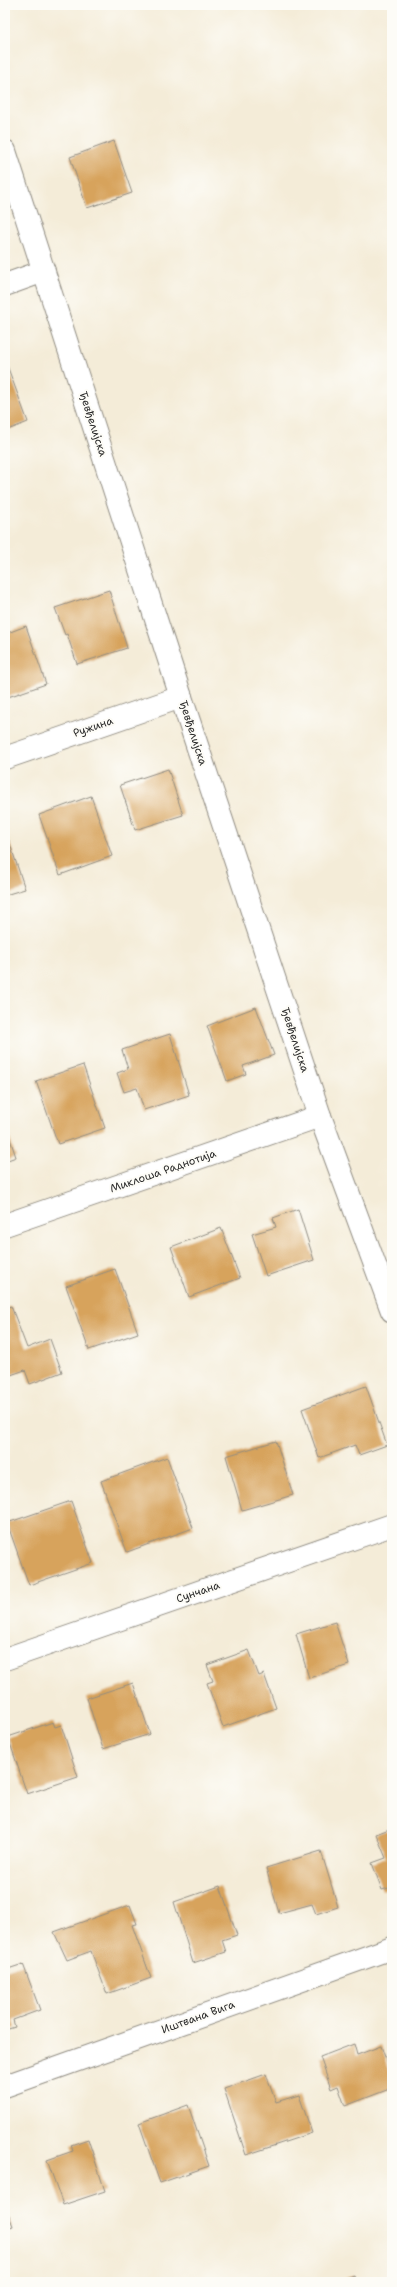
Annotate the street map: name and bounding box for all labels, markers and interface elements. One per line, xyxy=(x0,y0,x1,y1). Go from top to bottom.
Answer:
street label: Ђевђелијска xyxy=(75,390,111,458)
street label: Ђевђелијска xyxy=(175,699,211,767)
street label: Ружина xyxy=(71,713,115,741)
street label: Ђевђелијска xyxy=(277,1006,313,1074)
street label: Миклоша Раднотија xyxy=(108,1146,218,1196)
street label: Сунчана xyxy=(174,1578,222,1606)
street label: Иштвана Вига xyxy=(159,1997,237,2037)

